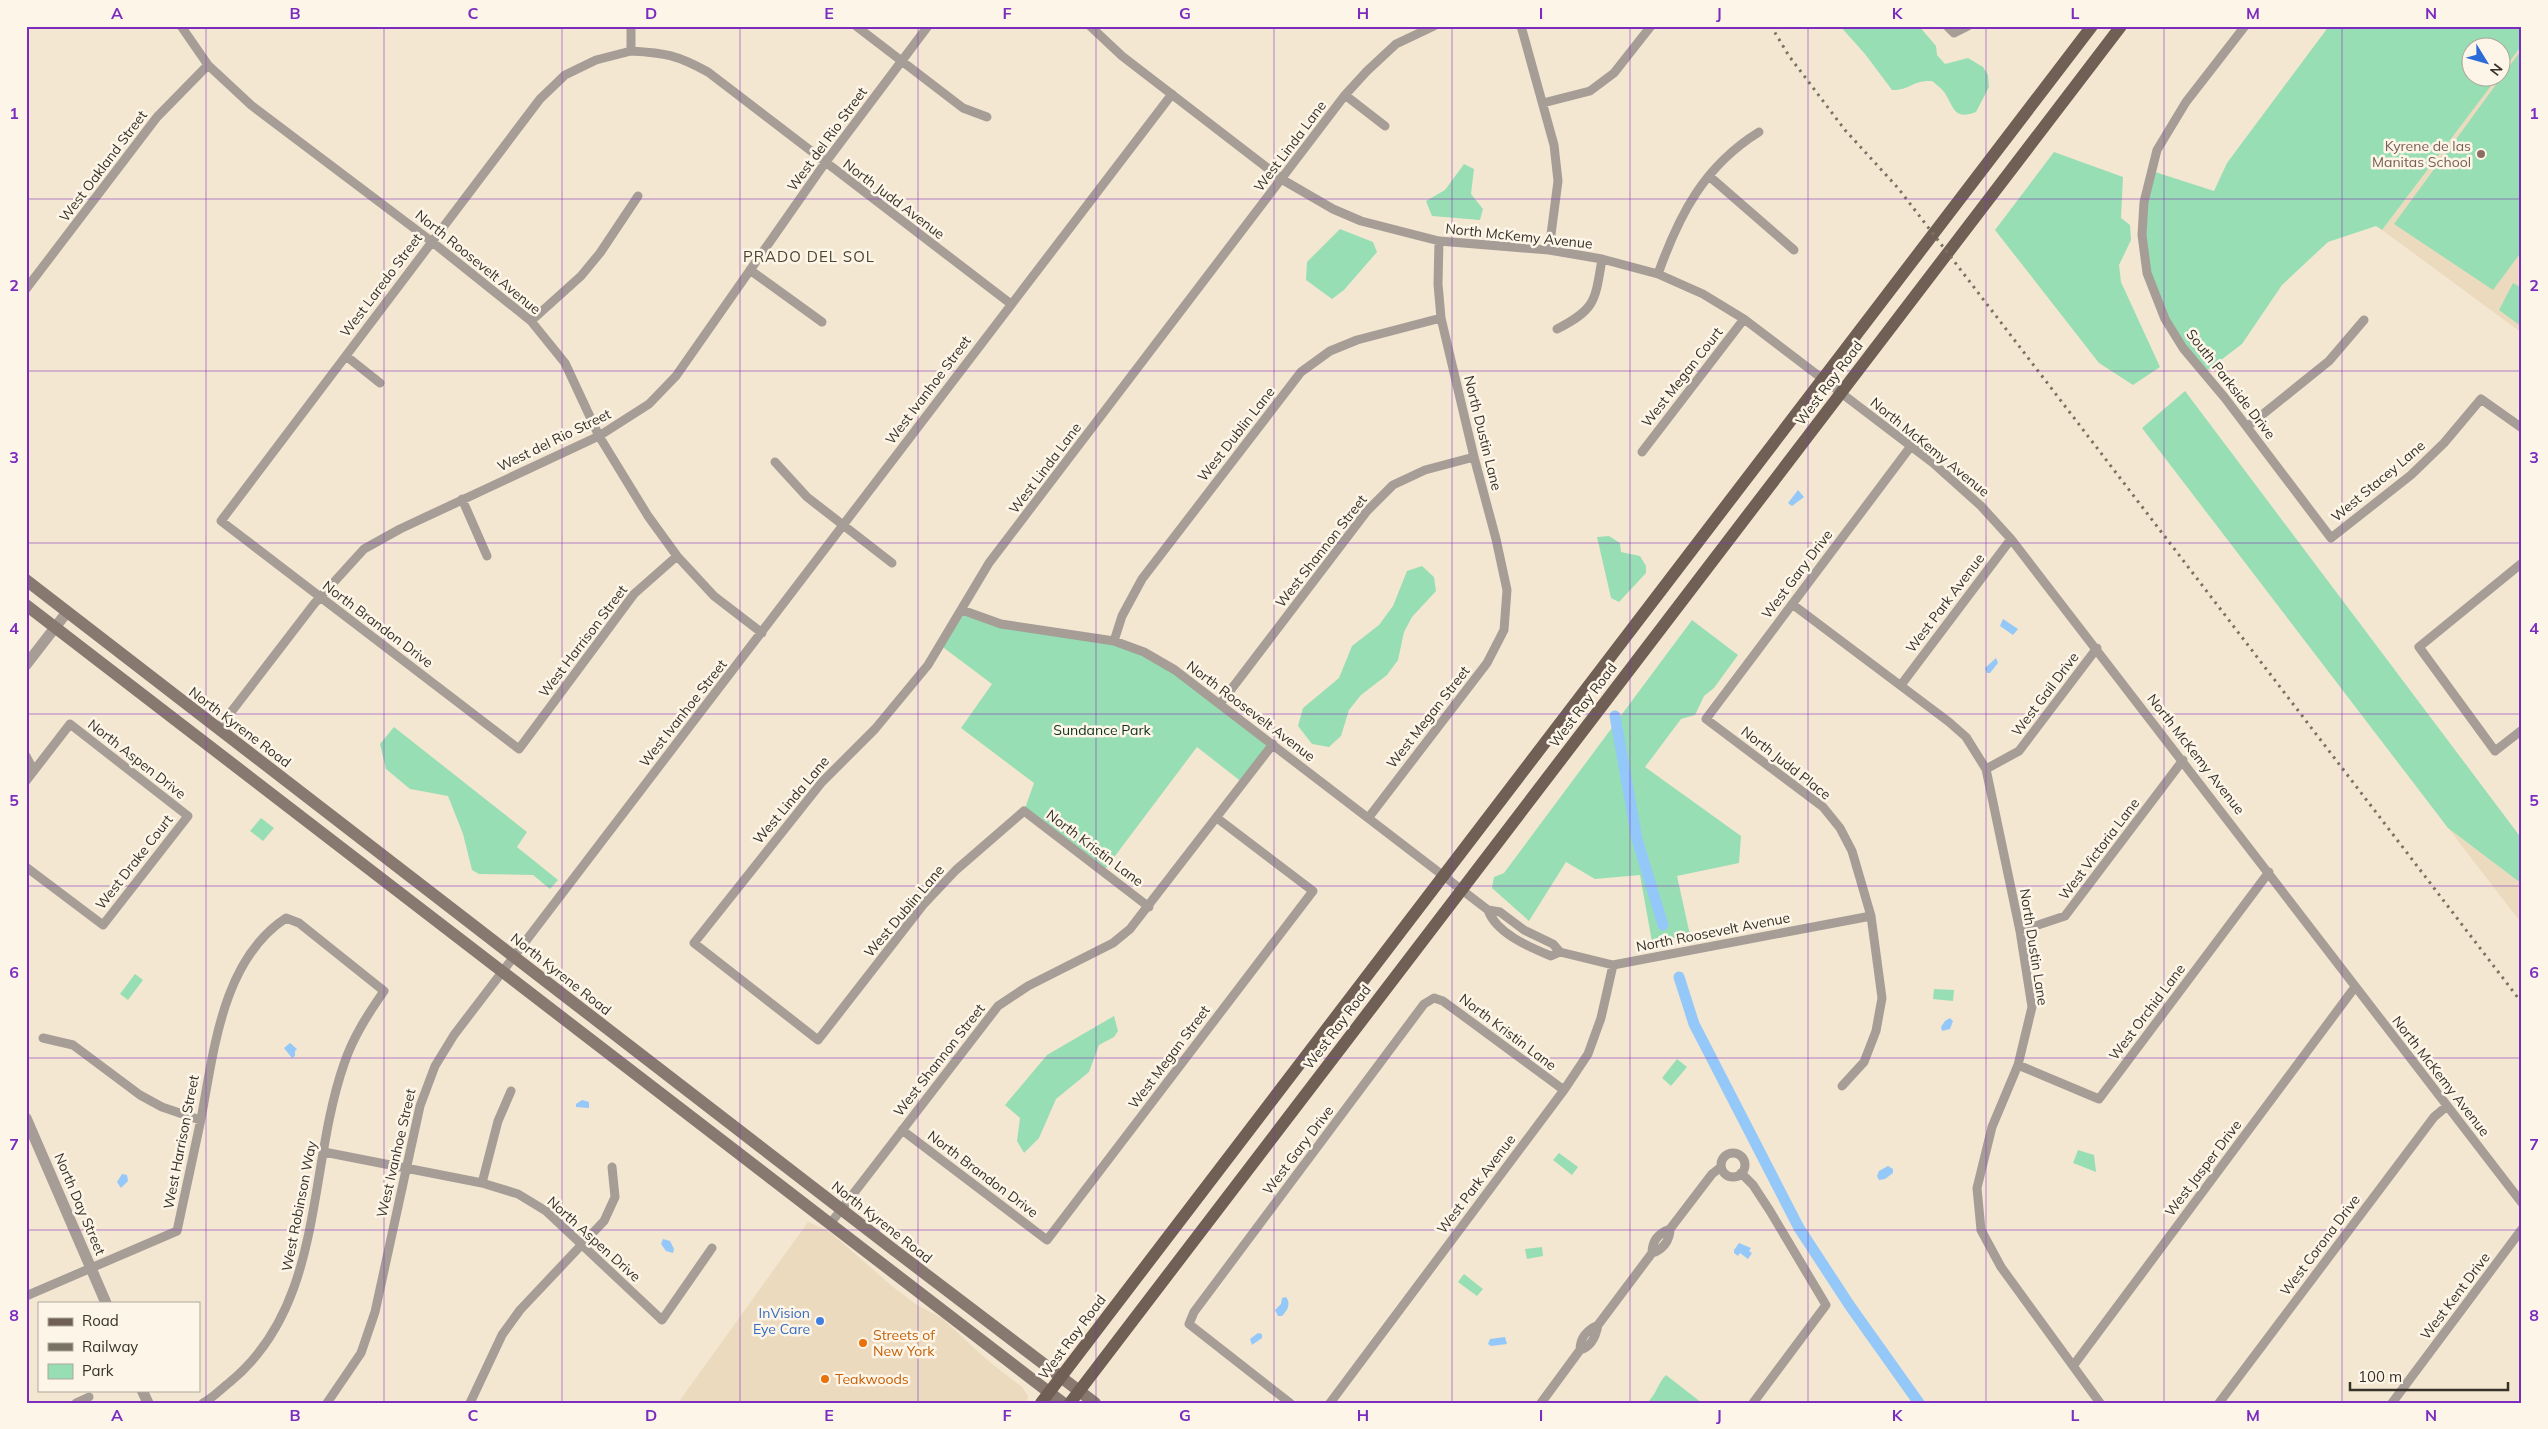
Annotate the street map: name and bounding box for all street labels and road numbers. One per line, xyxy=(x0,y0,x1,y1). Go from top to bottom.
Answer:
street label: West del Rio Street xyxy=(783,83,871,195)
street label: West Linda Lane xyxy=(1250,97,1330,195)
street label: West Oakland Street xyxy=(55,107,151,225)
street label: North Judd Avenue xyxy=(840,155,948,243)
street label: North Roosevelt Avenue xyxy=(412,206,544,318)
street label: North McKemy Avenue xyxy=(1444,219,1594,253)
street label: West Laredo Street xyxy=(336,230,426,340)
street label: West Megan Court xyxy=(1637,323,1727,430)
street label: South Parkside Drive xyxy=(2182,325,2280,443)
street label: West Ivanhoe Street xyxy=(881,332,975,448)
street label: West Ray Road xyxy=(1791,337,1867,429)
street label: North Dustin Lane xyxy=(1460,374,1506,492)
street label: West Dublin Lane xyxy=(1193,383,1279,485)
street label: North McKemy Avenue xyxy=(1867,393,1993,501)
street label: West del Rio Street xyxy=(494,405,614,475)
street label: West Linda Lane xyxy=(1005,419,1085,517)
street label: West Stacey Lane xyxy=(2327,436,2429,526)
street label: West Shannon Street xyxy=(1271,491,1371,611)
street label: West Gary Drive xyxy=(1758,526,1836,622)
street label: West Park Avenue xyxy=(1902,550,1988,656)
street label: North Brandon Drive xyxy=(319,577,437,671)
street label: West Harrison Street xyxy=(535,581,631,701)
street label: West Gail Drive xyxy=(2008,648,2082,740)
street label: West Ivanhoe Street xyxy=(635,656,731,770)
street label: North Roosevelt Avenue xyxy=(1183,657,1319,765)
street label: West Ray Road xyxy=(1545,659,1621,751)
street label: West Megan Street xyxy=(1382,662,1474,772)
street label: North Kyrene Road xyxy=(185,683,295,771)
street label: North McKemy Avenue xyxy=(2143,690,2249,818)
street label: North Aspen Drive xyxy=(84,715,190,803)
street label: North Judd Place xyxy=(1737,722,1835,804)
street label: West Linda Lane xyxy=(749,752,833,848)
street label: West Victoria Lane xyxy=(2055,794,2143,904)
street label: North Kristin Lane xyxy=(1043,806,1147,890)
street label: West Drake Court xyxy=(91,811,177,913)
street label: West Dublin Lane xyxy=(860,861,948,961)
street label: North Dustin Lane xyxy=(2016,887,2052,1007)
street label: North Roosevelt Avenue xyxy=(1635,908,1791,956)
street label: North Kyrene Road xyxy=(507,929,615,1019)
street label: West Orchid Lane xyxy=(2105,960,2189,1064)
street label: West Ray Road xyxy=(1299,981,1375,1073)
street label: North Kristin Lane xyxy=(1456,990,1560,1074)
street label: West Shannon Street xyxy=(889,1000,989,1120)
street label: West Megan Street xyxy=(1124,1002,1214,1112)
street label: North McKemy Avenue xyxy=(2388,1012,2494,1140)
street label: West Harrison Street xyxy=(159,1073,203,1210)
street label: West Ivanhoe Street xyxy=(372,1087,420,1219)
street label: West Gary Drive xyxy=(1259,1102,1337,1198)
street label: West Jasper Drive xyxy=(2161,1116,2245,1220)
street label: North Brandon Drive xyxy=(924,1127,1042,1221)
street label: West Park Avenue xyxy=(1433,1131,1519,1237)
street label: West Robinson Way xyxy=(278,1139,321,1273)
street label: North Day Street xyxy=(50,1150,110,1258)
street label: North Kyrene Road xyxy=(828,1177,936,1267)
street label: West Corona Drive xyxy=(2276,1191,2364,1299)
street label: North Aspen Drive xyxy=(544,1192,644,1286)
street label: West Kent Drive xyxy=(2416,1249,2494,1343)
street label: West Ray Road xyxy=(1034,1291,1110,1383)

